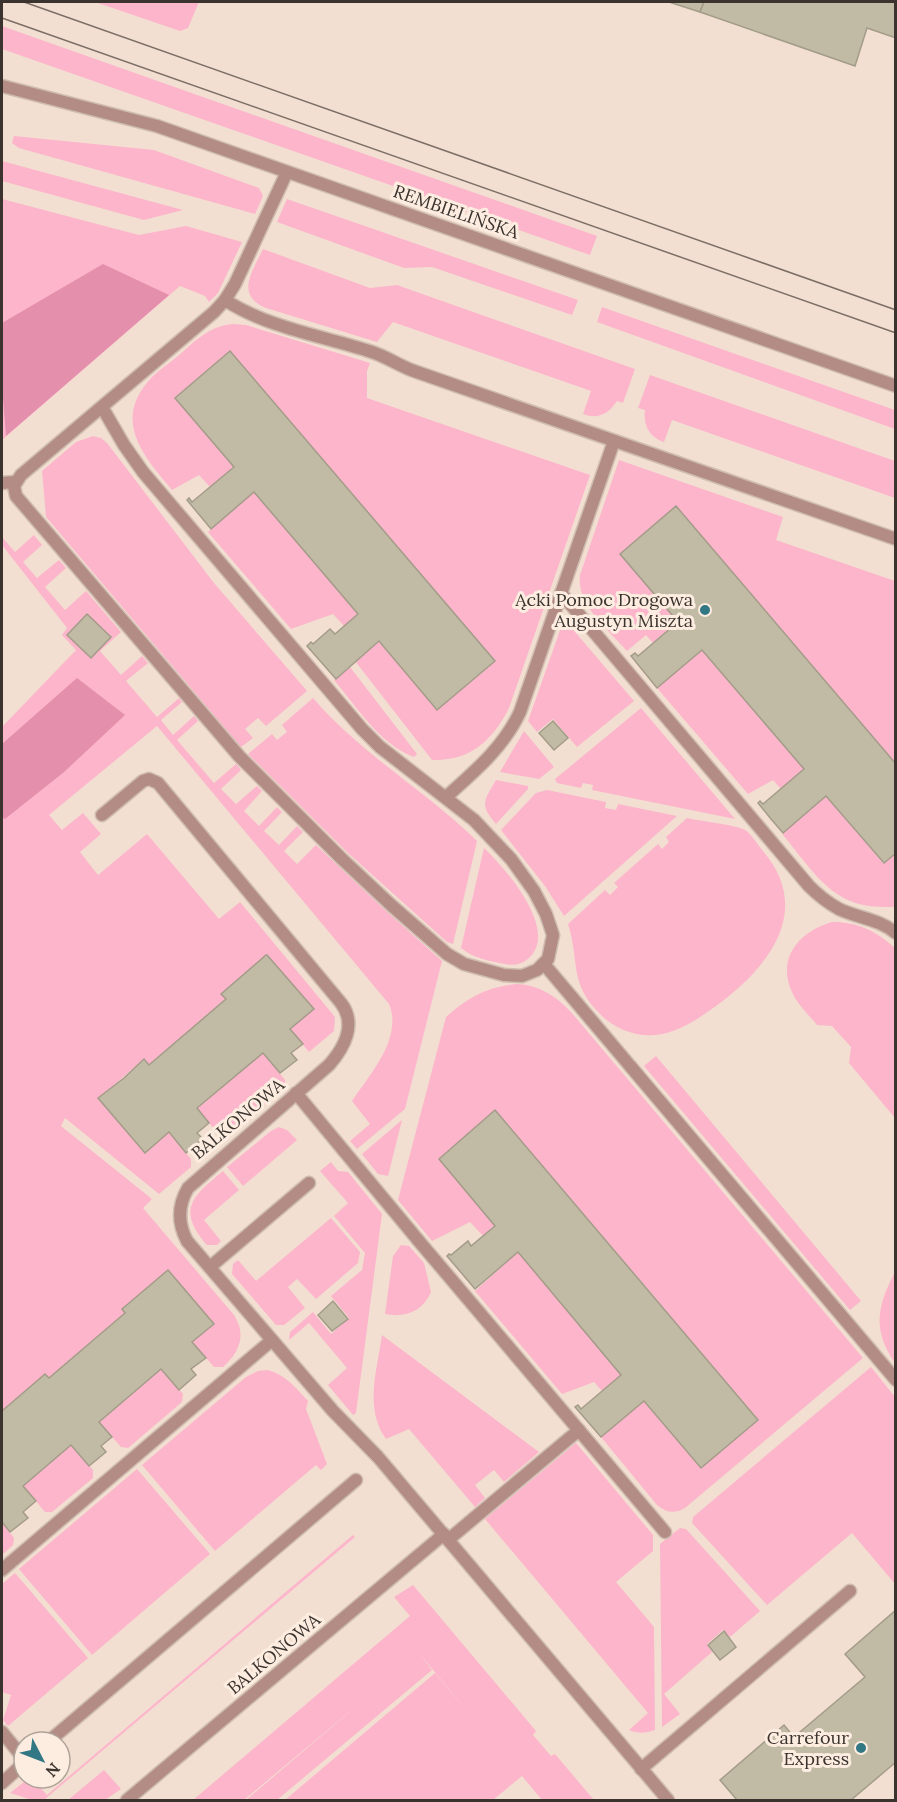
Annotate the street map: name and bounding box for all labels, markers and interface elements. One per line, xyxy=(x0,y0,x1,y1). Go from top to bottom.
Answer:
street label: REMBIELIŃSKA xyxy=(390,179,523,244)
place label: Ącki Pomoc Drogowa Augustyn Miszta xyxy=(514,588,693,632)
marker: Ącki Pomoc Drogowa Augustyn Miszta xyxy=(698,603,712,617)
street label: BALKONOWA xyxy=(186,1073,289,1164)
street label: BALKONOWA xyxy=(222,1608,325,1699)
place label: Carrefour Express xyxy=(767,1726,849,1770)
north arrow xyxy=(12,1730,72,1790)
marker: Carrefour Express xyxy=(854,1741,868,1755)
text: N xyxy=(42,1759,65,1781)

